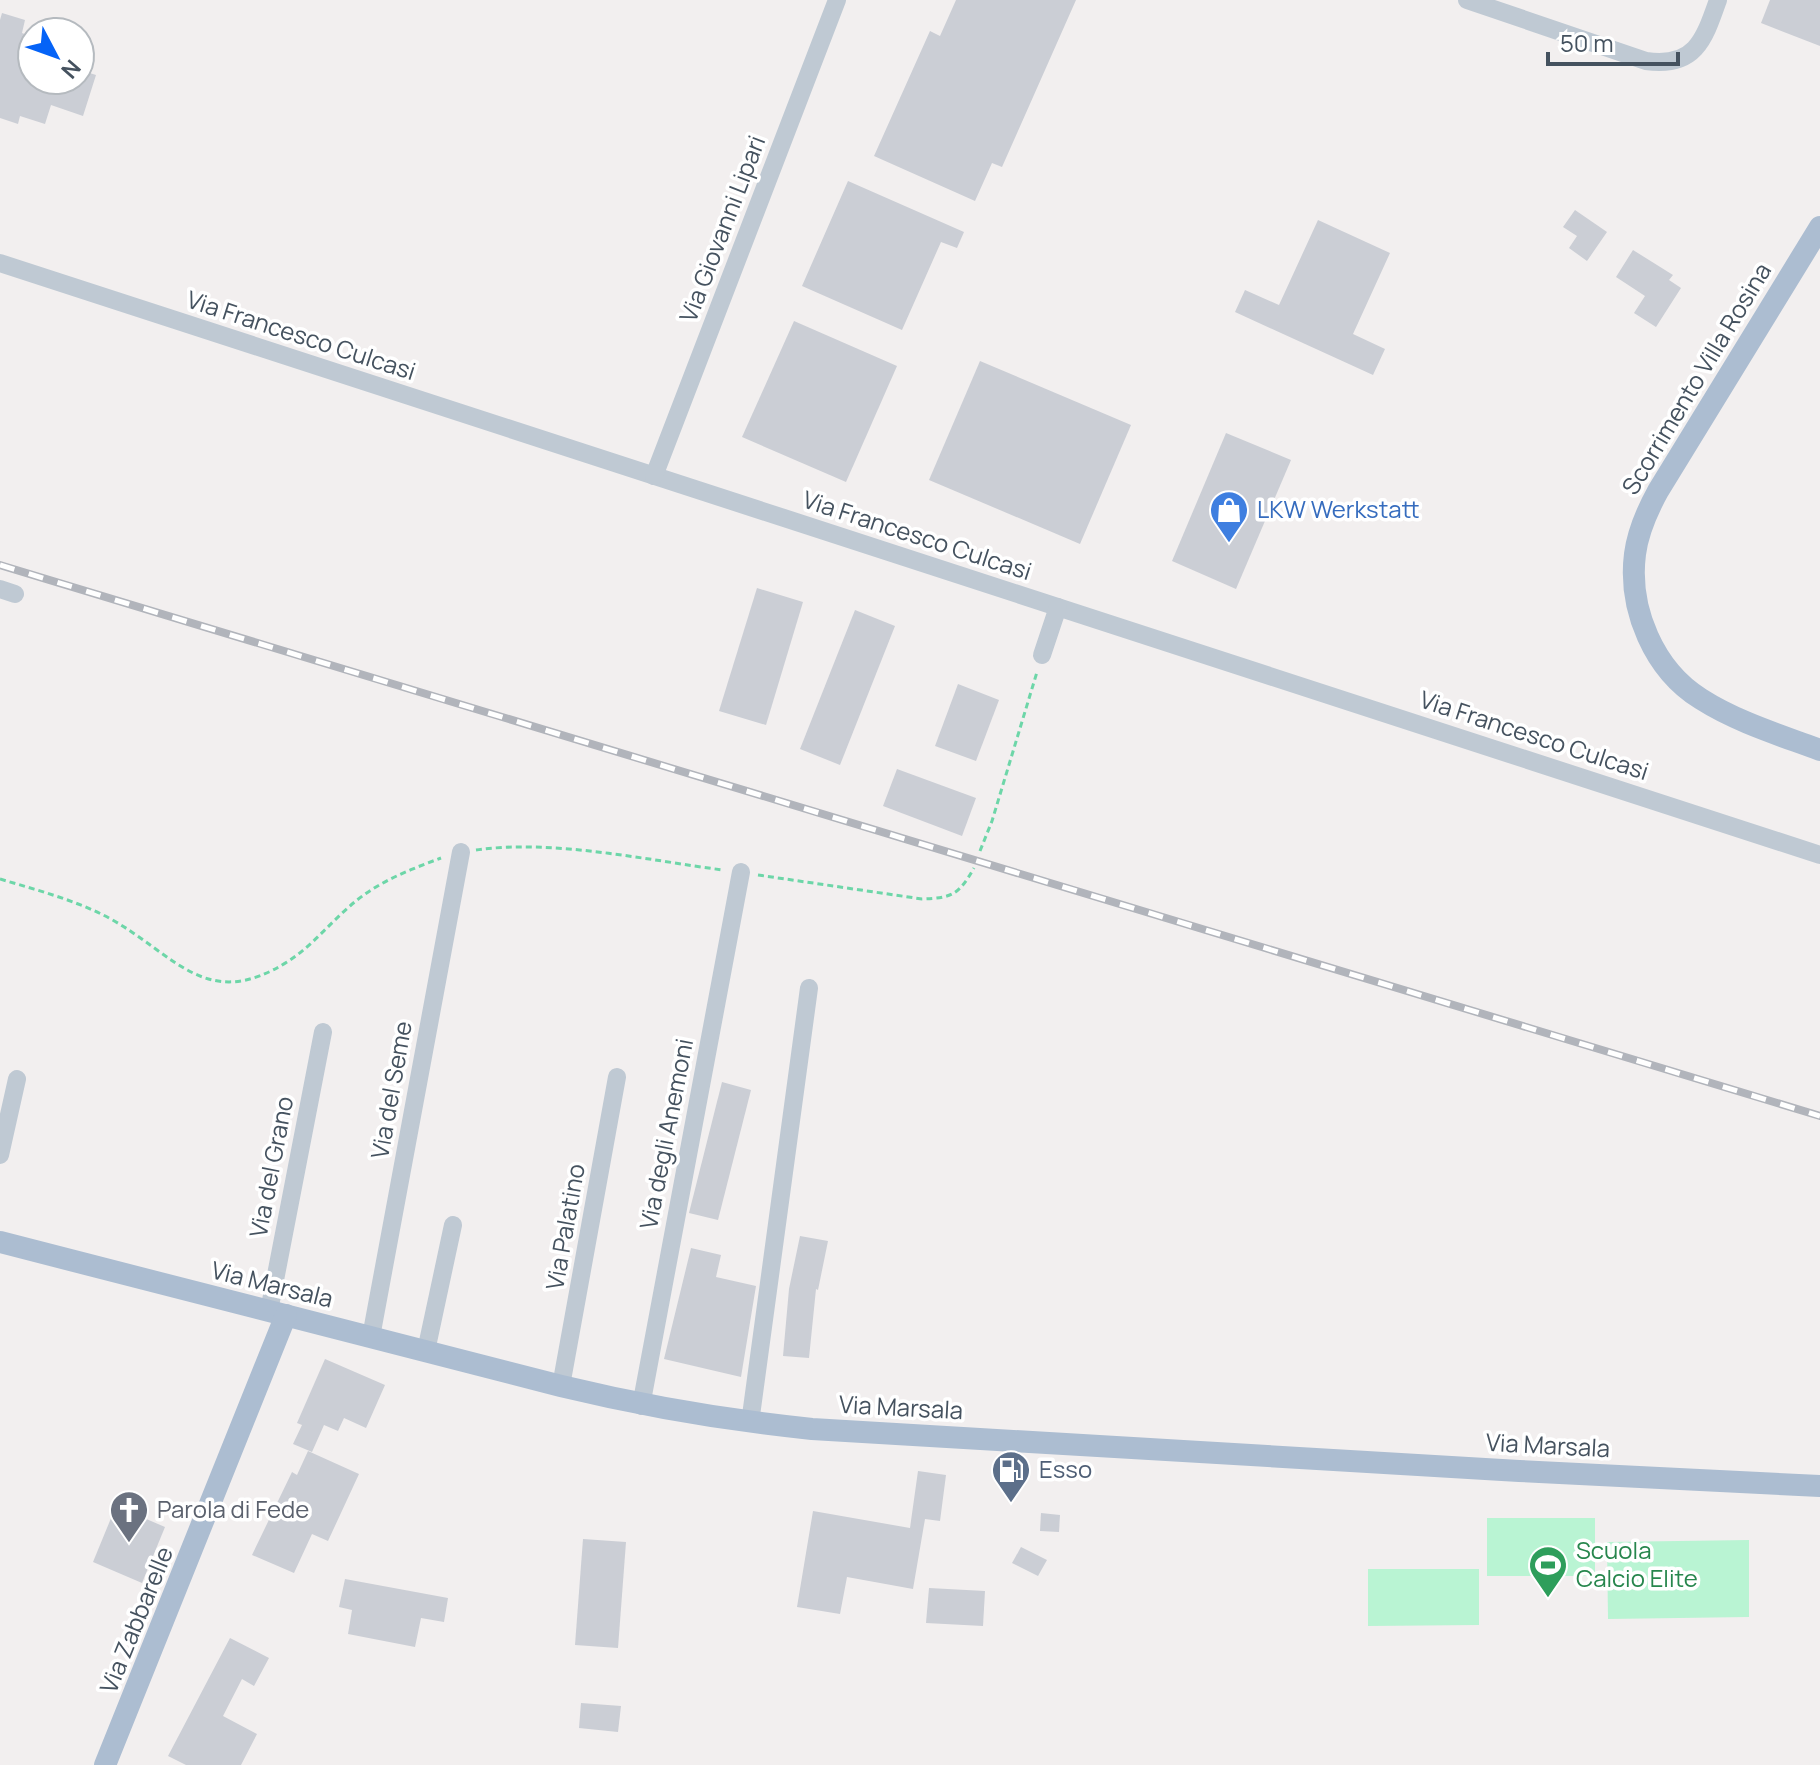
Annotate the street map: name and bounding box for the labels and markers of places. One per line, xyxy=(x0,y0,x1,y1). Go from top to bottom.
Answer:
shop icon: LKW Werkstatt xyxy=(1208,489,1250,544)
place label: LKW Werkstatt xyxy=(1257,492,1419,525)
fuel station icon: Esso xyxy=(990,1449,1032,1504)
place label: Esso xyxy=(1039,1452,1092,1485)
church icon: Parola di Fede xyxy=(108,1489,150,1544)
place label: Parola di Fede xyxy=(157,1492,309,1525)
place label: Scuola Calcio Elite xyxy=(1576,1533,1698,1594)
sports icon: Scuola Calcio Elite xyxy=(1527,1544,1569,1599)

